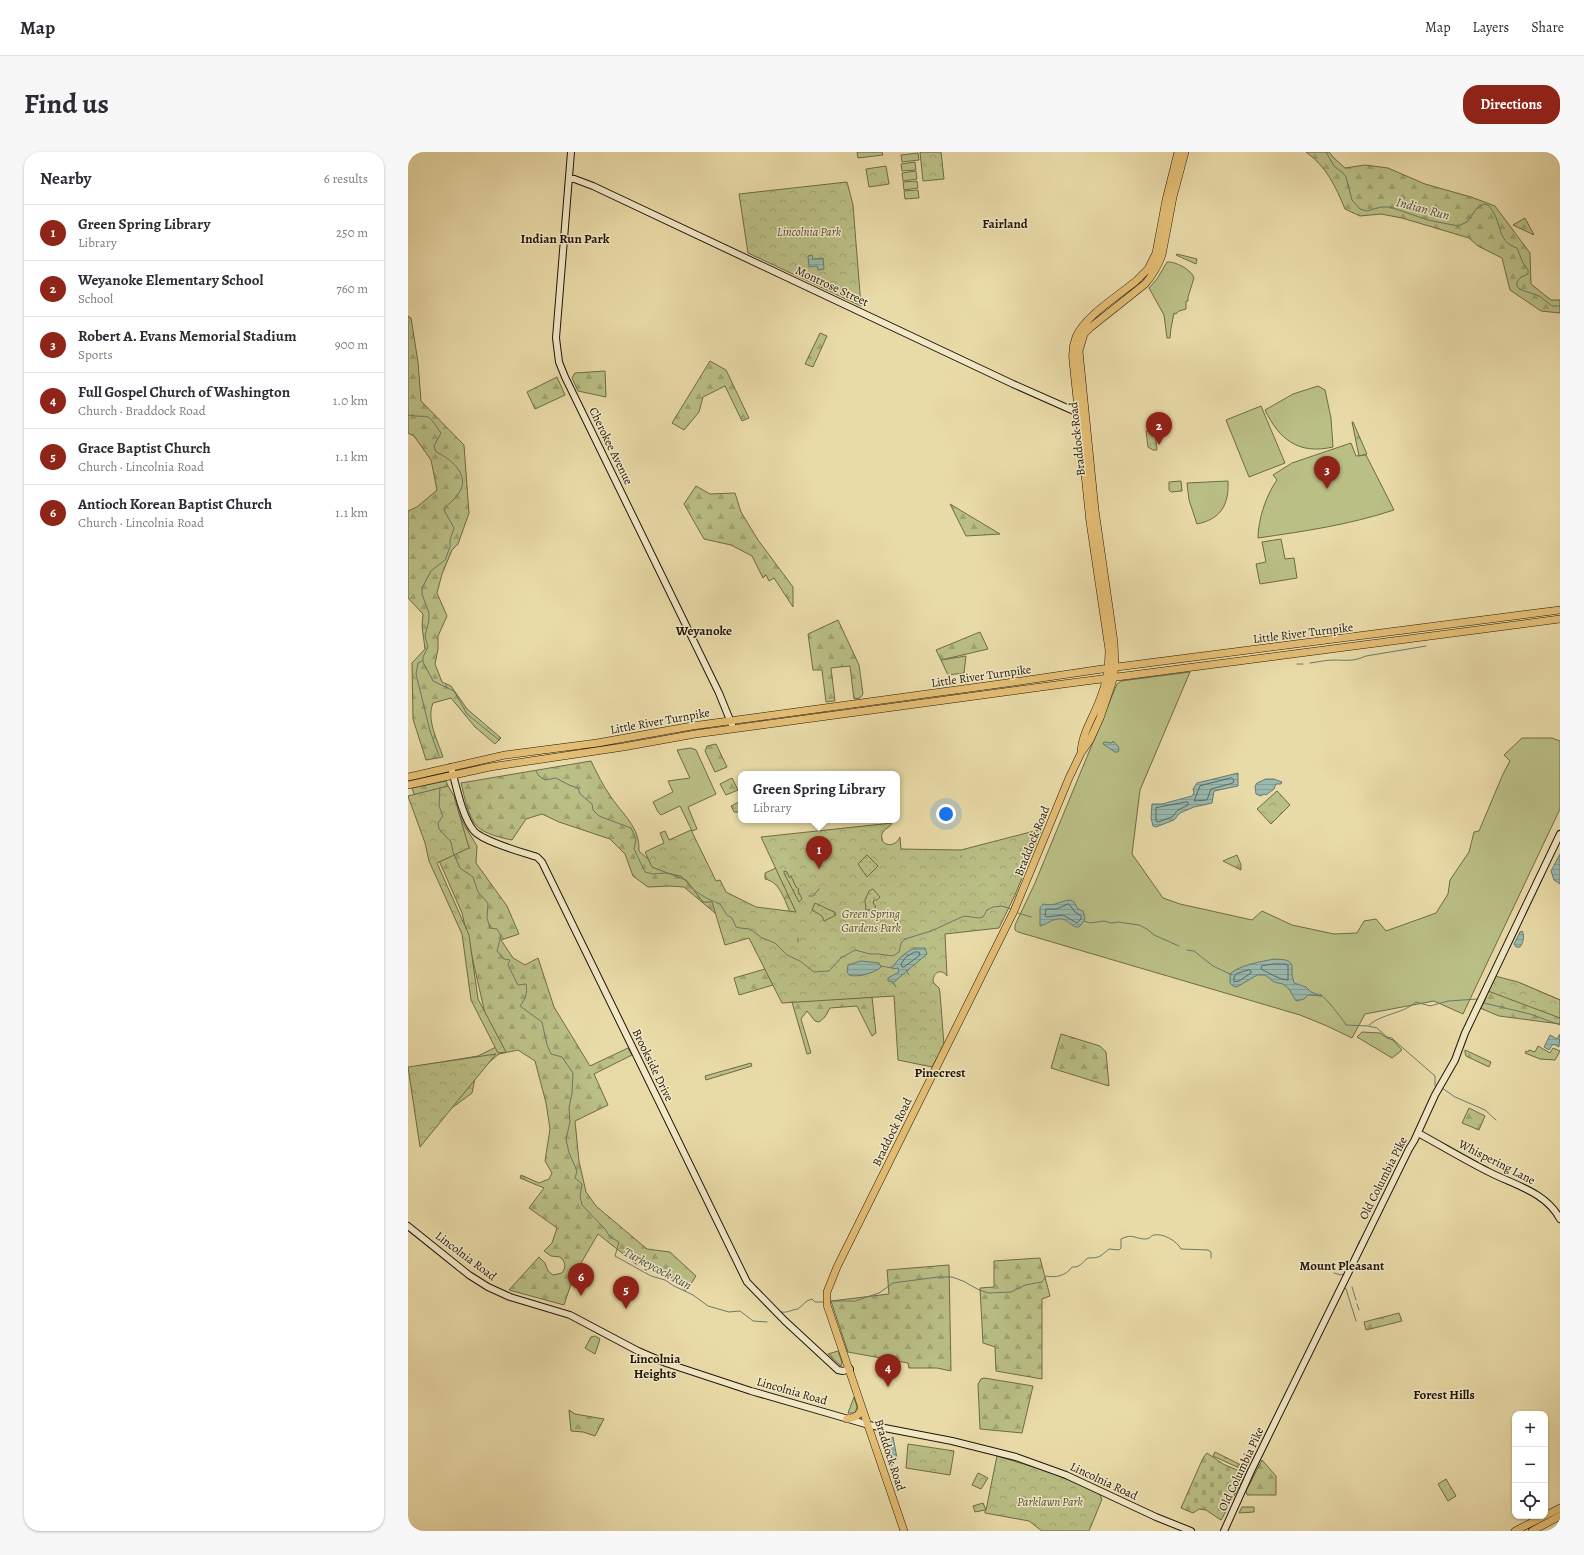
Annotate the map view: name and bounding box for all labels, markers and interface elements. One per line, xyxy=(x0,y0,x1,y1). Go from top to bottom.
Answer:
text: Map xyxy=(20,15,55,41)
text: Map xyxy=(1425,18,1451,37)
text: Layers xyxy=(1473,18,1509,37)
text: Share xyxy=(1531,18,1564,37)
text: Find us xyxy=(24,85,109,123)
button: Directions xyxy=(1463,85,1560,124)
text: Nearby xyxy=(40,167,91,190)
text: 6 results xyxy=(324,170,368,187)
water label: Indian Run xyxy=(1394,193,1452,224)
text: Green Spring Library xyxy=(78,214,210,234)
district label: Fairland xyxy=(982,215,1028,232)
text: 1 xyxy=(51,224,55,241)
text: 250 m xyxy=(336,224,368,241)
park label: Lincolnia Park xyxy=(777,224,842,240)
district label: Indian Run Park xyxy=(521,230,610,247)
text: Library xyxy=(78,234,117,251)
street label: Montrose Street xyxy=(793,262,871,310)
text: Weyanoke Elementary School xyxy=(78,270,263,290)
text: 2 xyxy=(50,280,56,297)
text: 760 m xyxy=(336,280,368,297)
text: School xyxy=(78,290,113,307)
text: Robert A. Evans Memorial Stadium xyxy=(78,326,296,346)
text: 3 xyxy=(50,336,56,353)
text: 900 m xyxy=(335,336,368,353)
text: Sports xyxy=(78,346,113,363)
text: Full Gospel Church of Washington xyxy=(78,382,290,402)
text: 4 xyxy=(50,392,56,409)
text: 1.0 km xyxy=(333,392,368,409)
street label: Braddock Road xyxy=(1065,401,1089,477)
text: Church · Braddock Road xyxy=(78,402,206,419)
street label: Cherokee Avenue xyxy=(585,405,637,487)
pin: 2 xyxy=(1146,412,1172,445)
text: Grace Baptist Church xyxy=(78,438,211,458)
text: 5 xyxy=(50,448,56,465)
text: 1.1 km xyxy=(335,448,368,465)
pin: 3 xyxy=(1314,456,1340,489)
text: Church · Lincolnia Road xyxy=(78,458,204,475)
text: Antioch Korean Baptist Church xyxy=(78,494,272,514)
text: 6 xyxy=(50,504,56,521)
text: 1.1 km xyxy=(335,504,368,521)
text: Church · Lincolnia Road xyxy=(78,514,204,531)
street label: Little River Turnpike xyxy=(1252,619,1354,647)
district label: Weyanoke xyxy=(675,622,732,639)
street label: Little River Turnpike xyxy=(930,661,1032,691)
street label: Little River Turnpike xyxy=(609,704,711,738)
popup xyxy=(738,771,900,823)
text: Green Spring Library xyxy=(753,779,885,799)
text: Library xyxy=(753,799,792,816)
street label: Braddock Road xyxy=(1011,803,1054,878)
your location xyxy=(936,804,956,824)
pin: 1 xyxy=(806,836,832,869)
park label: Green Spring Gardens Park xyxy=(841,906,902,936)
street label: Brookside Drive xyxy=(629,1026,677,1104)
district label: Pinecrest xyxy=(914,1064,966,1081)
street label: Braddock Road xyxy=(869,1095,916,1169)
street label: Old Columbia Pike xyxy=(1355,1134,1411,1222)
street label: Whispering Lane xyxy=(1455,1135,1538,1188)
street label: Lincolnia Road xyxy=(432,1228,500,1285)
water label: Turkeycock Run xyxy=(621,1243,695,1294)
district label: Mount Pleasant xyxy=(1300,1257,1385,1274)
pin: 6 xyxy=(568,1263,594,1296)
pin: 5 xyxy=(613,1276,639,1309)
district label: Lincolnia Heights xyxy=(630,1350,681,1382)
pin: 4 xyxy=(875,1354,901,1387)
street label: Lincolnia Road xyxy=(755,1373,830,1409)
district label: Forest Hills xyxy=(1413,1386,1475,1403)
map controls xyxy=(1512,1411,1548,1519)
button: + xyxy=(1512,1411,1548,1447)
street label: Braddock Road xyxy=(871,1417,909,1493)
street label: Old Columbia Pike xyxy=(1214,1424,1268,1514)
button: − xyxy=(1512,1447,1548,1483)
street label: Lincolnia Road xyxy=(1068,1458,1141,1504)
button: locate xyxy=(1512,1483,1548,1519)
park label: Parklawn Park xyxy=(1017,1494,1084,1510)

